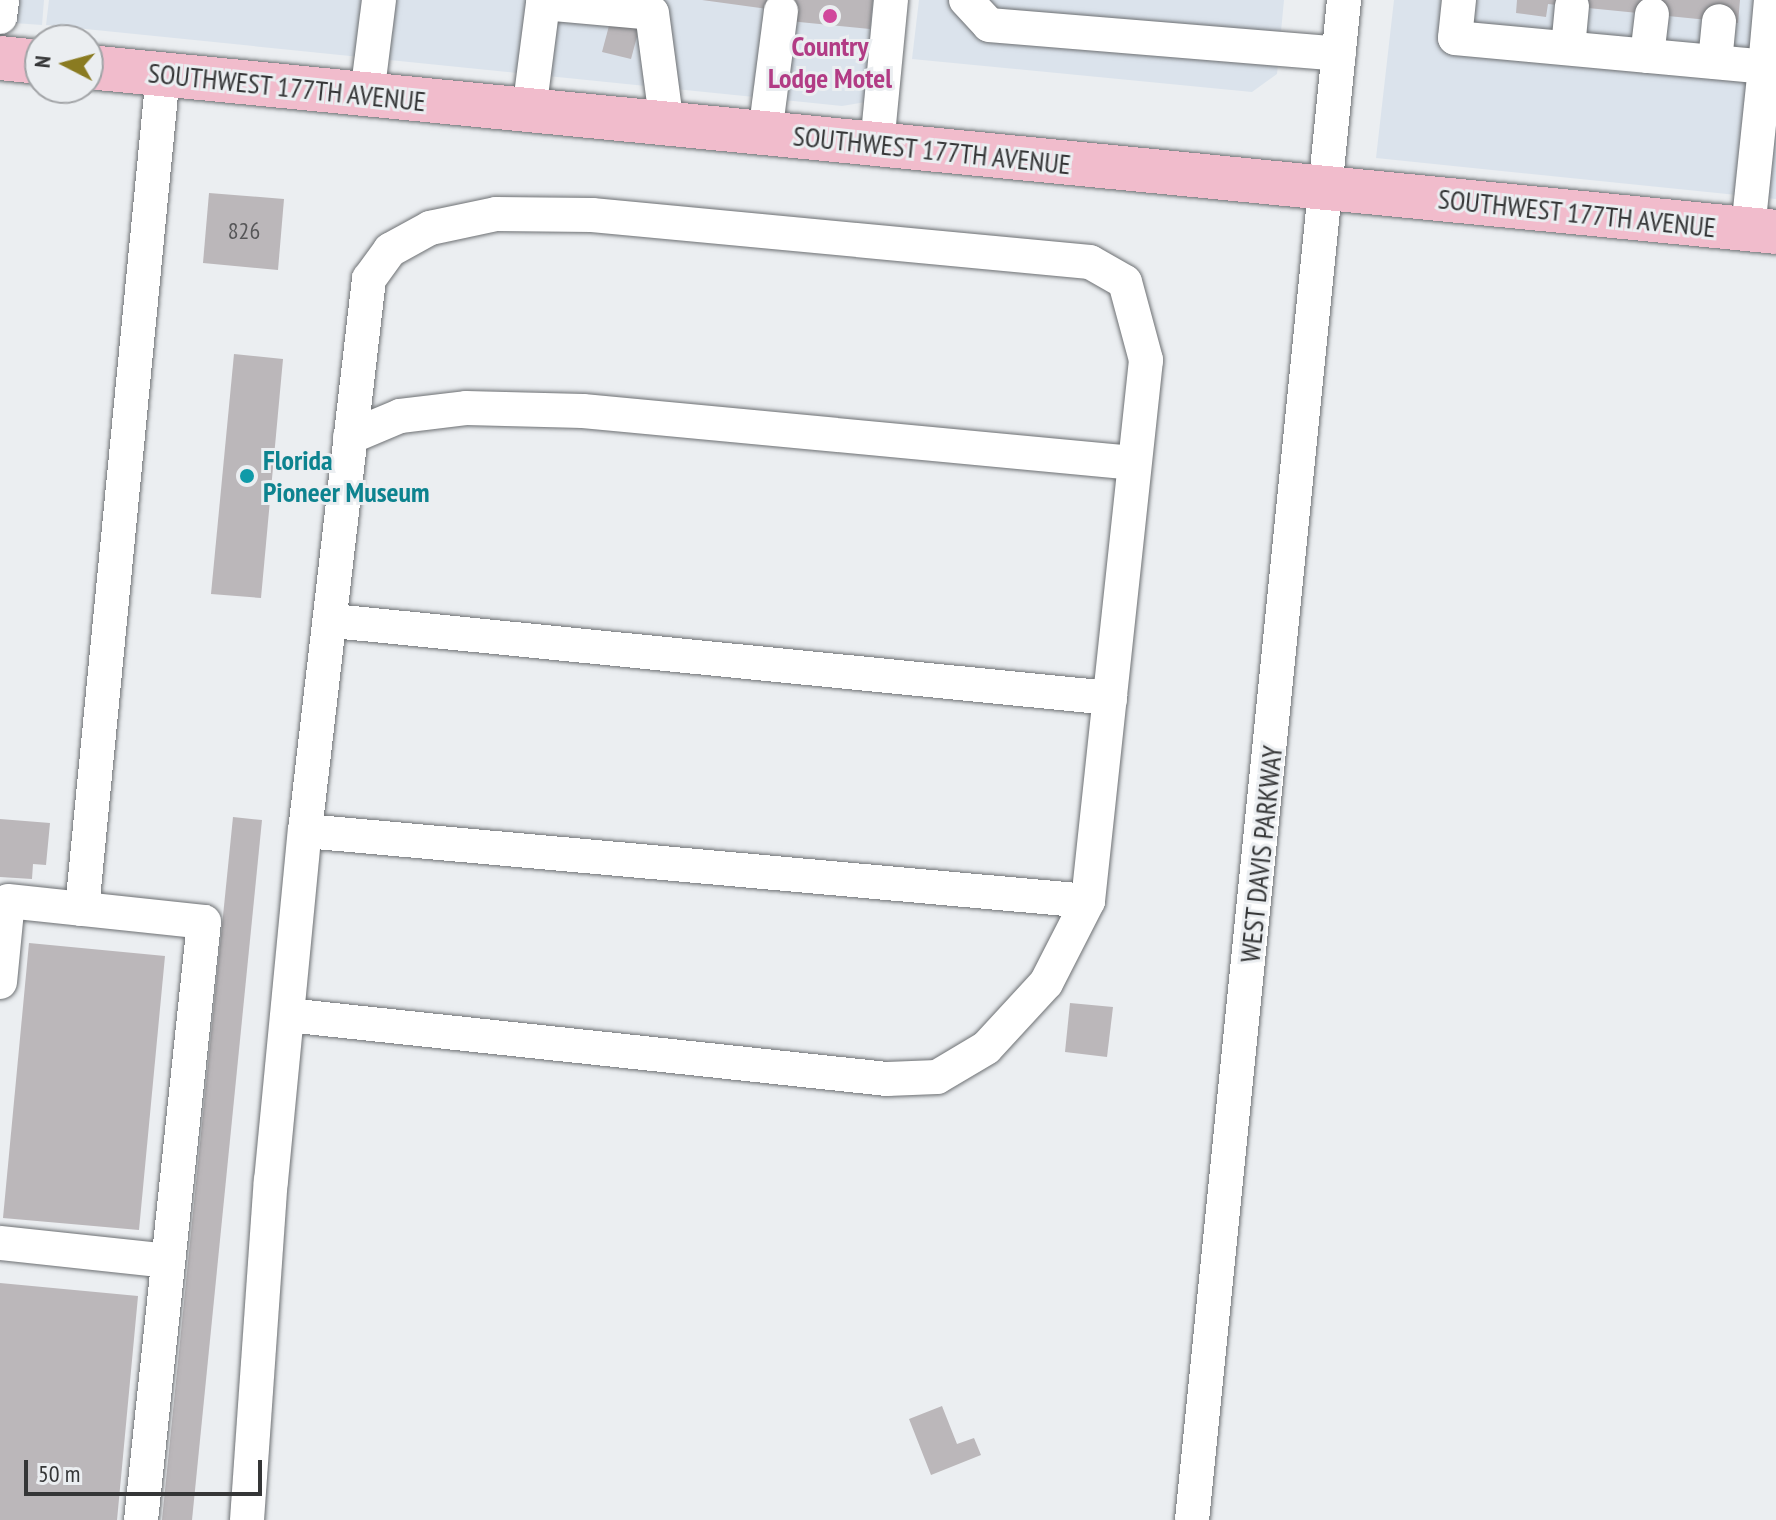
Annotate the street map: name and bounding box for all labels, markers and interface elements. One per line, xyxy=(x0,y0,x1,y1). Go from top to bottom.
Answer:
marker: Country Lodge Motel xyxy=(821,7,839,25)
north arrow xyxy=(24,24,104,104)
place label: Country Lodge Motel xyxy=(768,29,892,95)
text: N xyxy=(28,54,57,69)
street label: SOUTHWEST 177TH AVENUE xyxy=(146,56,428,118)
street label: SOUTHWEST 177TH AVENUE xyxy=(791,119,1073,181)
street label: SOUTHWEST 177TH AVENUE xyxy=(1436,182,1718,244)
house number: 826 xyxy=(228,217,260,245)
place label: Florida Pioneer Museum xyxy=(263,443,430,509)
marker: Florida Pioneer Museum xyxy=(238,467,256,485)
street label: WEST DAVIS PARKWAY xyxy=(1233,743,1289,965)
scale bar xyxy=(28,1444,266,1494)
text: 50 m xyxy=(38,1458,80,1489)

